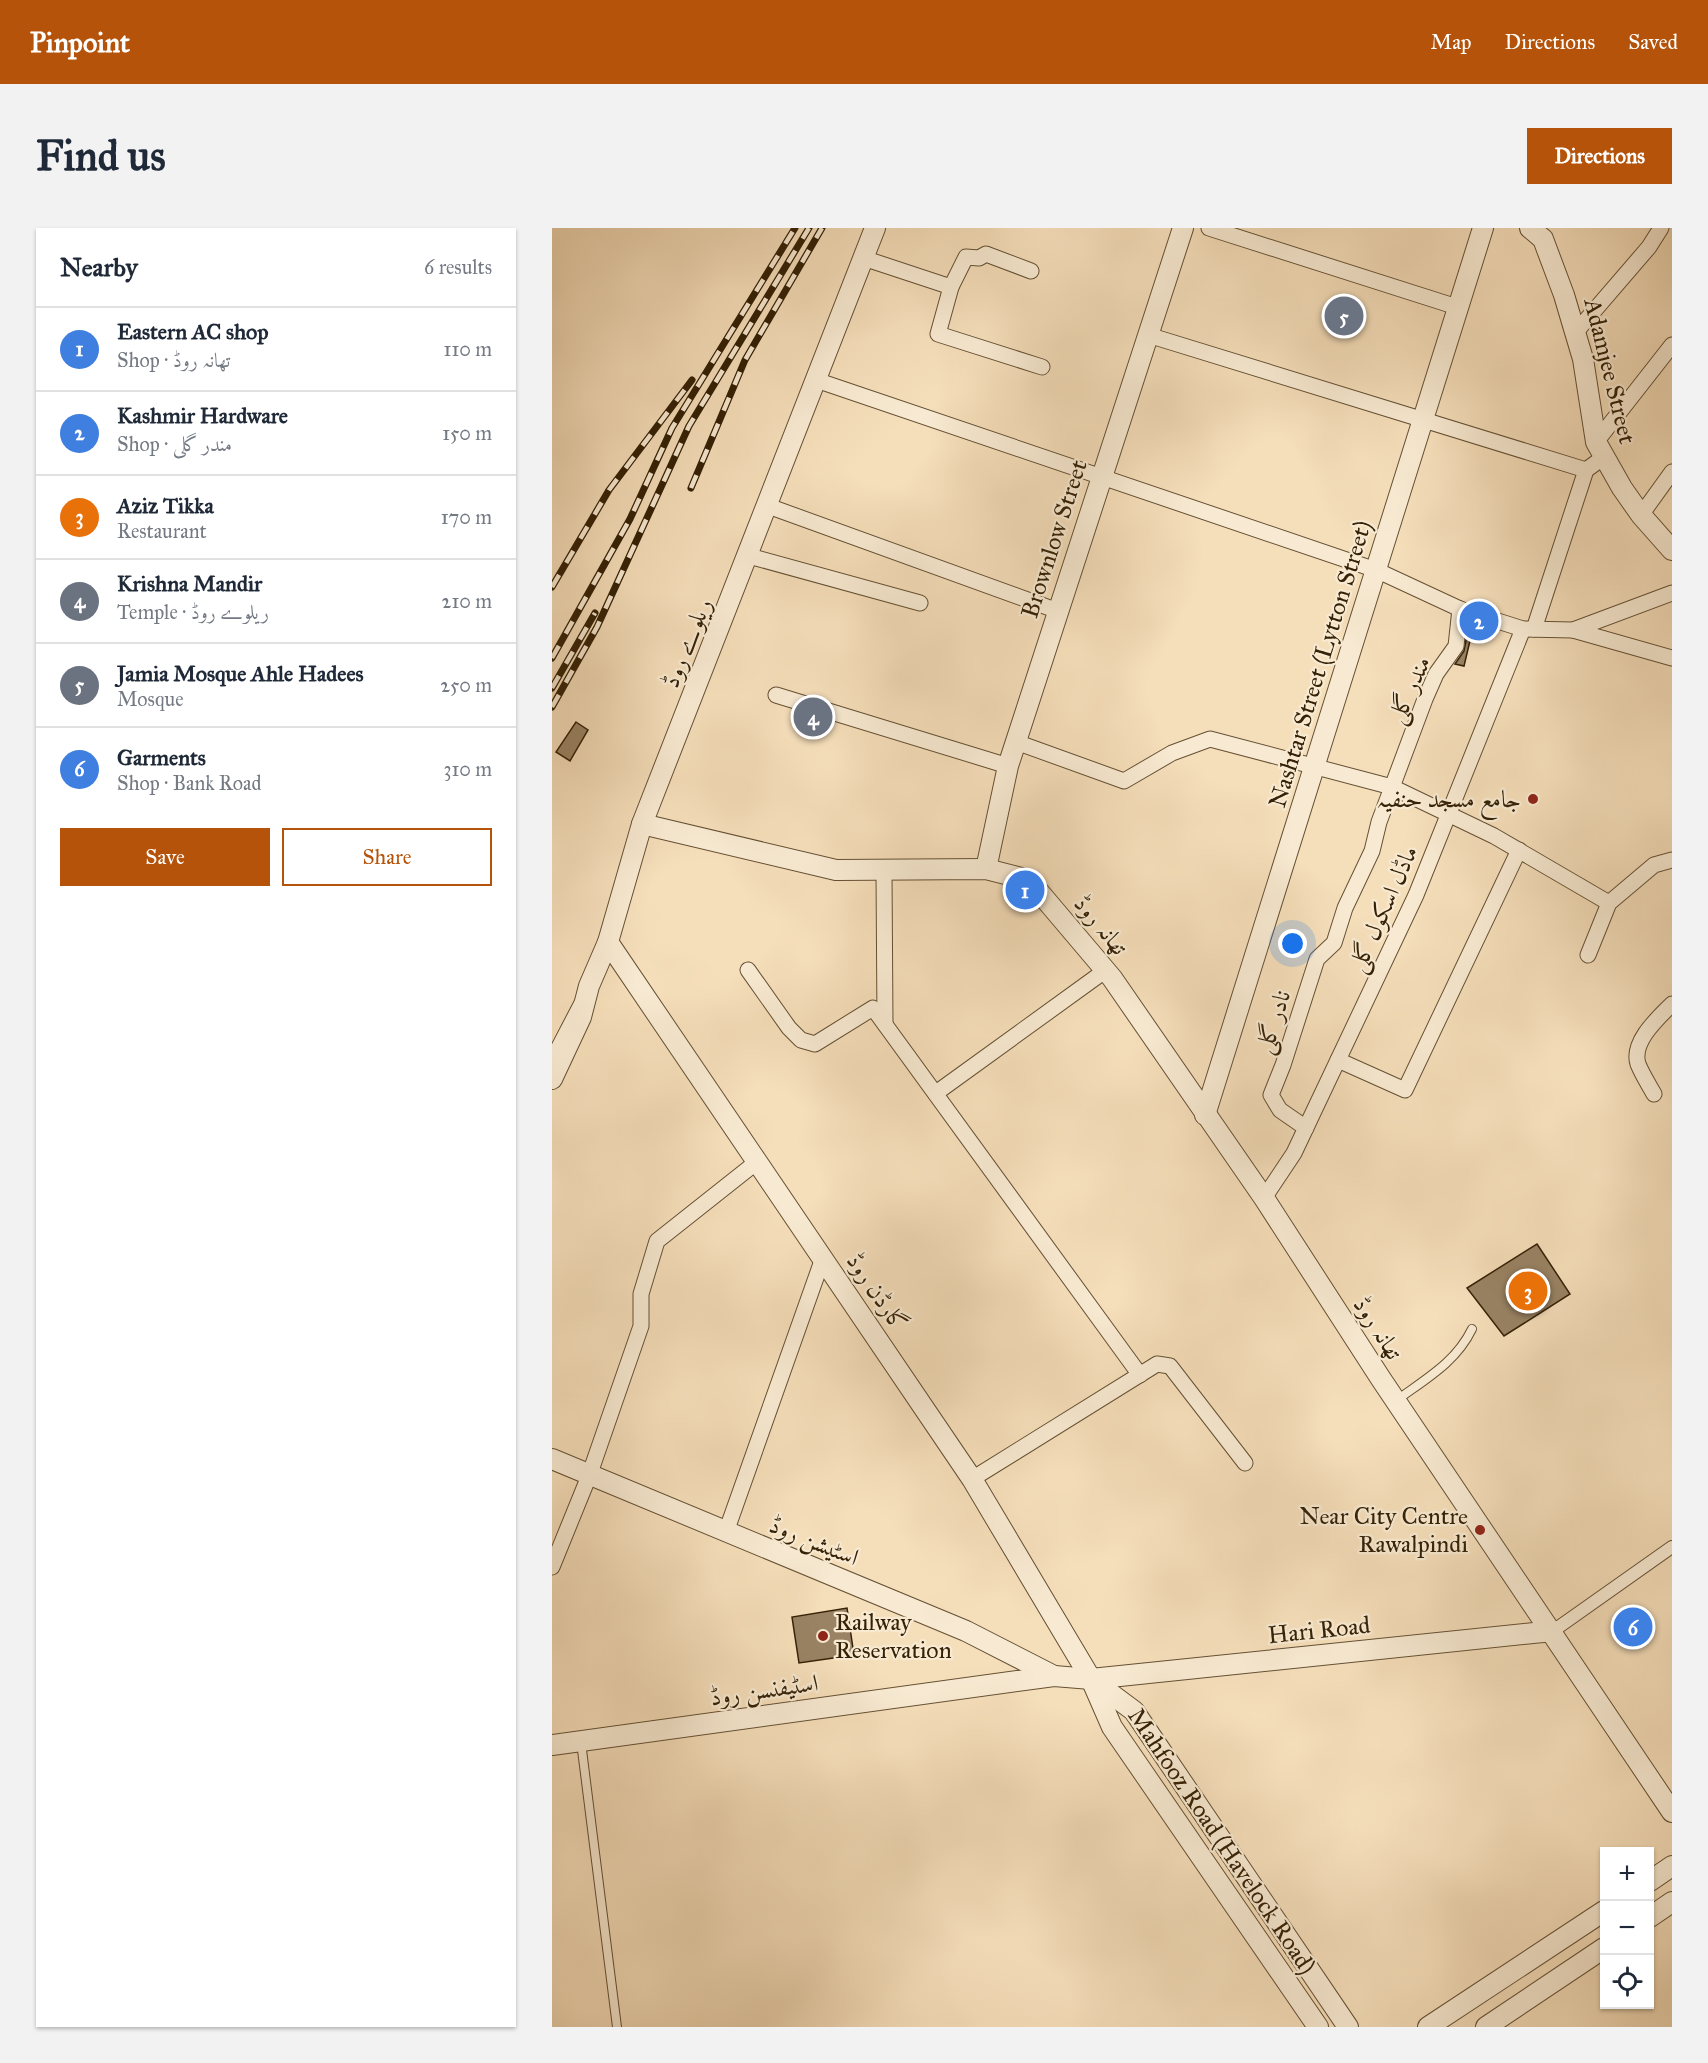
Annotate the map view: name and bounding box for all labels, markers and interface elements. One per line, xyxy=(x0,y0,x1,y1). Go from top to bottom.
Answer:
text: Pinpoint xyxy=(30,25,130,60)
text: Map xyxy=(1431,29,1472,55)
text: Directions xyxy=(1505,29,1595,55)
text: Saved xyxy=(1628,29,1678,55)
button: Directions xyxy=(1527,128,1672,184)
text: Find us xyxy=(36,130,166,182)
text: Nearby xyxy=(60,251,138,283)
text: 6 results xyxy=(424,255,492,279)
pin: 5 xyxy=(1324,294,1364,338)
street label: Adamjee Street xyxy=(1577,294,1643,447)
text: Eastern AC shop xyxy=(117,318,268,345)
text: 1 xyxy=(76,337,83,361)
text: 110 m xyxy=(444,337,492,361)
text: Shop · تھانہ روڈ xyxy=(117,348,230,372)
text: Kashmir Hardware xyxy=(117,402,288,429)
text: 2 xyxy=(75,421,84,445)
text: 150 m xyxy=(442,421,492,445)
text: Shop · مندر گلی xyxy=(117,432,232,456)
street label: Brownlow Street xyxy=(1014,456,1094,622)
text: Aziz Tikka xyxy=(117,492,214,519)
text: 3 xyxy=(76,505,84,529)
text: 170 m xyxy=(441,505,492,529)
street label: Nashtar Street (Lytton Street) xyxy=(1262,517,1378,811)
text: Restaurant xyxy=(117,519,207,543)
text: Krishna Mandir xyxy=(117,570,262,597)
text: 4 xyxy=(74,589,85,613)
text: 210 m xyxy=(442,589,492,613)
street label: ریلوے روڈ xyxy=(656,594,718,692)
pin: 2 xyxy=(1460,598,1498,644)
text: Temple · ریلوے روڈ xyxy=(117,600,269,624)
street label: مندر گلی xyxy=(1381,651,1439,729)
text: Jamia Mosque Ahle Hadees xyxy=(117,660,364,687)
text: 5 xyxy=(75,673,84,697)
text: 250 m xyxy=(440,673,492,697)
text: Mosque xyxy=(117,687,183,711)
pin: 4 xyxy=(794,694,832,740)
text: Garments xyxy=(117,744,206,771)
text: 6 xyxy=(74,757,85,781)
text: 310 m xyxy=(443,757,492,781)
text: Shop · Bank Road xyxy=(117,771,261,795)
place label: جامع مسجد حنفیہ xyxy=(1376,784,1521,821)
marker: جامع مسجد حنفیہ xyxy=(1526,792,1540,806)
button: Save xyxy=(60,828,270,886)
button: Share xyxy=(282,828,492,886)
street label: ماڈل اسکول گلی xyxy=(1342,841,1426,978)
pin: 1 xyxy=(1006,868,1044,912)
street label: تھانہ روڈ xyxy=(1067,889,1135,961)
your location xyxy=(1278,929,1307,958)
street label: نادر گلی xyxy=(1249,986,1299,1058)
street label: گارڈن روڈ xyxy=(840,1247,914,1337)
pin: 3 xyxy=(1508,1268,1548,1314)
street label: تھانہ روڈ xyxy=(1347,1291,1410,1365)
place label: Near City Centre Rawalpindi xyxy=(1299,1501,1468,1559)
street label: اسٹیشن روڈ xyxy=(764,1509,863,1573)
marker: Near City Centre Rawalpindi xyxy=(1473,1523,1487,1537)
pin: 6 xyxy=(1614,1604,1652,1650)
place label: Railway Reservation xyxy=(835,1607,952,1665)
street label: Hari Road xyxy=(1266,1610,1372,1650)
marker: Railway Reservation xyxy=(816,1629,830,1643)
street label: اسٹیفنسن روڈ xyxy=(708,1668,820,1713)
street label: Mahfooz Road (Havelock Road) xyxy=(1122,1702,1322,1980)
map controls xyxy=(1600,1847,1654,2009)
button: + xyxy=(1600,1847,1654,1901)
button: − xyxy=(1600,1901,1654,1955)
button: locate xyxy=(1600,1955,1654,2009)

